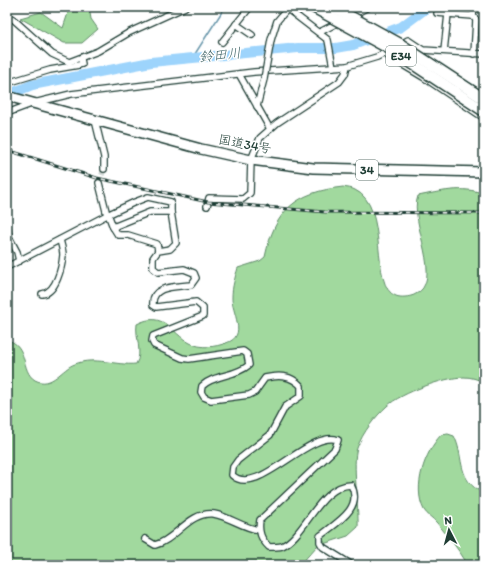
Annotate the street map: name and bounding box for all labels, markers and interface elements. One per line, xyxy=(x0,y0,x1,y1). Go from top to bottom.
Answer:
water label: 鈴田川 xyxy=(198,44,242,66)
road number: E34 xyxy=(386,46,416,66)
street label: 国道34号 xyxy=(217,131,273,157)
road number: 34 xyxy=(356,160,378,180)
north arrow xyxy=(429,510,469,550)
text: N xyxy=(444,514,452,527)

